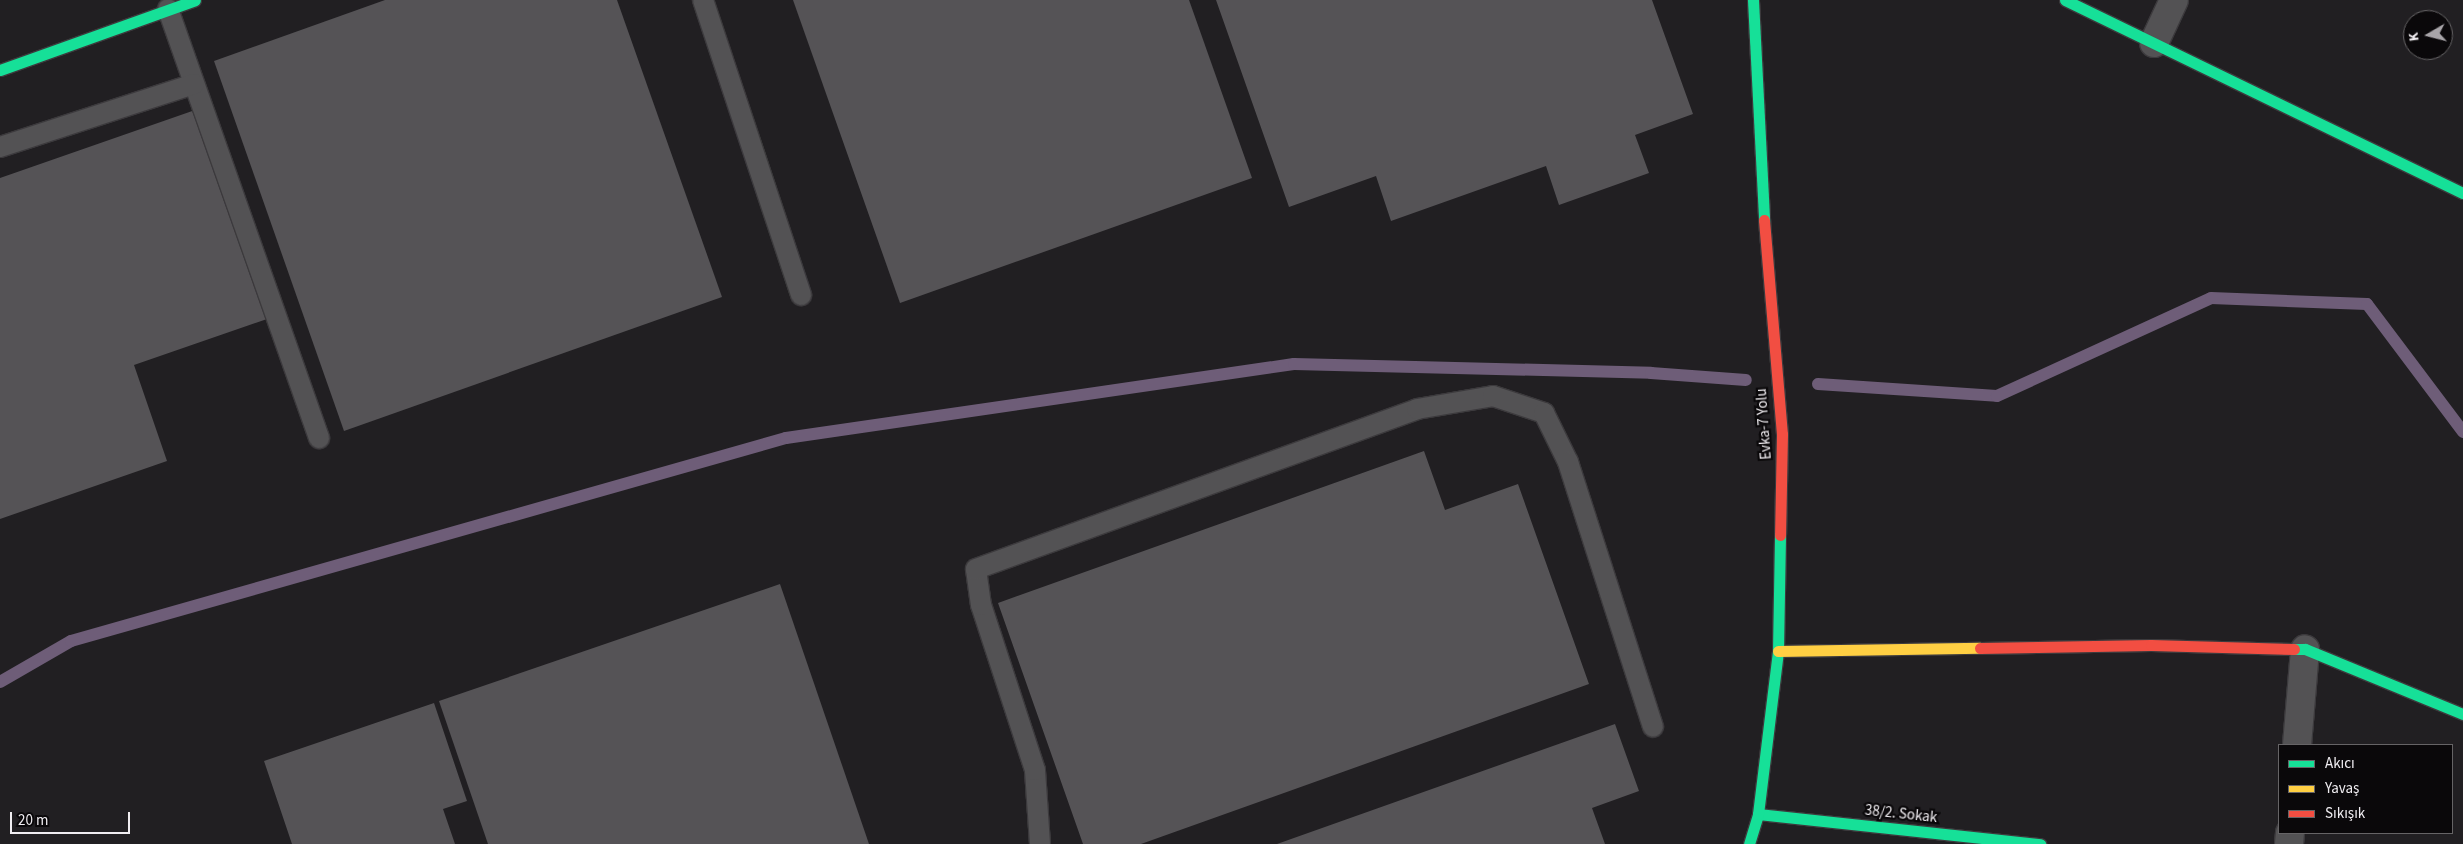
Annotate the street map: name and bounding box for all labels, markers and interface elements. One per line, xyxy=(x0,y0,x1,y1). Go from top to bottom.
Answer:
north arrow xyxy=(2403,10,2453,60)
text: K xyxy=(2404,31,2425,43)
street label: Evka-7 Yolu xyxy=(1753,388,1775,460)
legend xyxy=(2278,744,2453,834)
text: Akıcı xyxy=(2325,753,2355,774)
text: Yavaş xyxy=(2325,778,2359,799)
street label: 38/2. Sokak xyxy=(1864,801,1938,827)
scale bar xyxy=(12,802,132,834)
text: Sıkışık xyxy=(2325,803,2365,824)
text: 20 m xyxy=(18,810,48,831)

